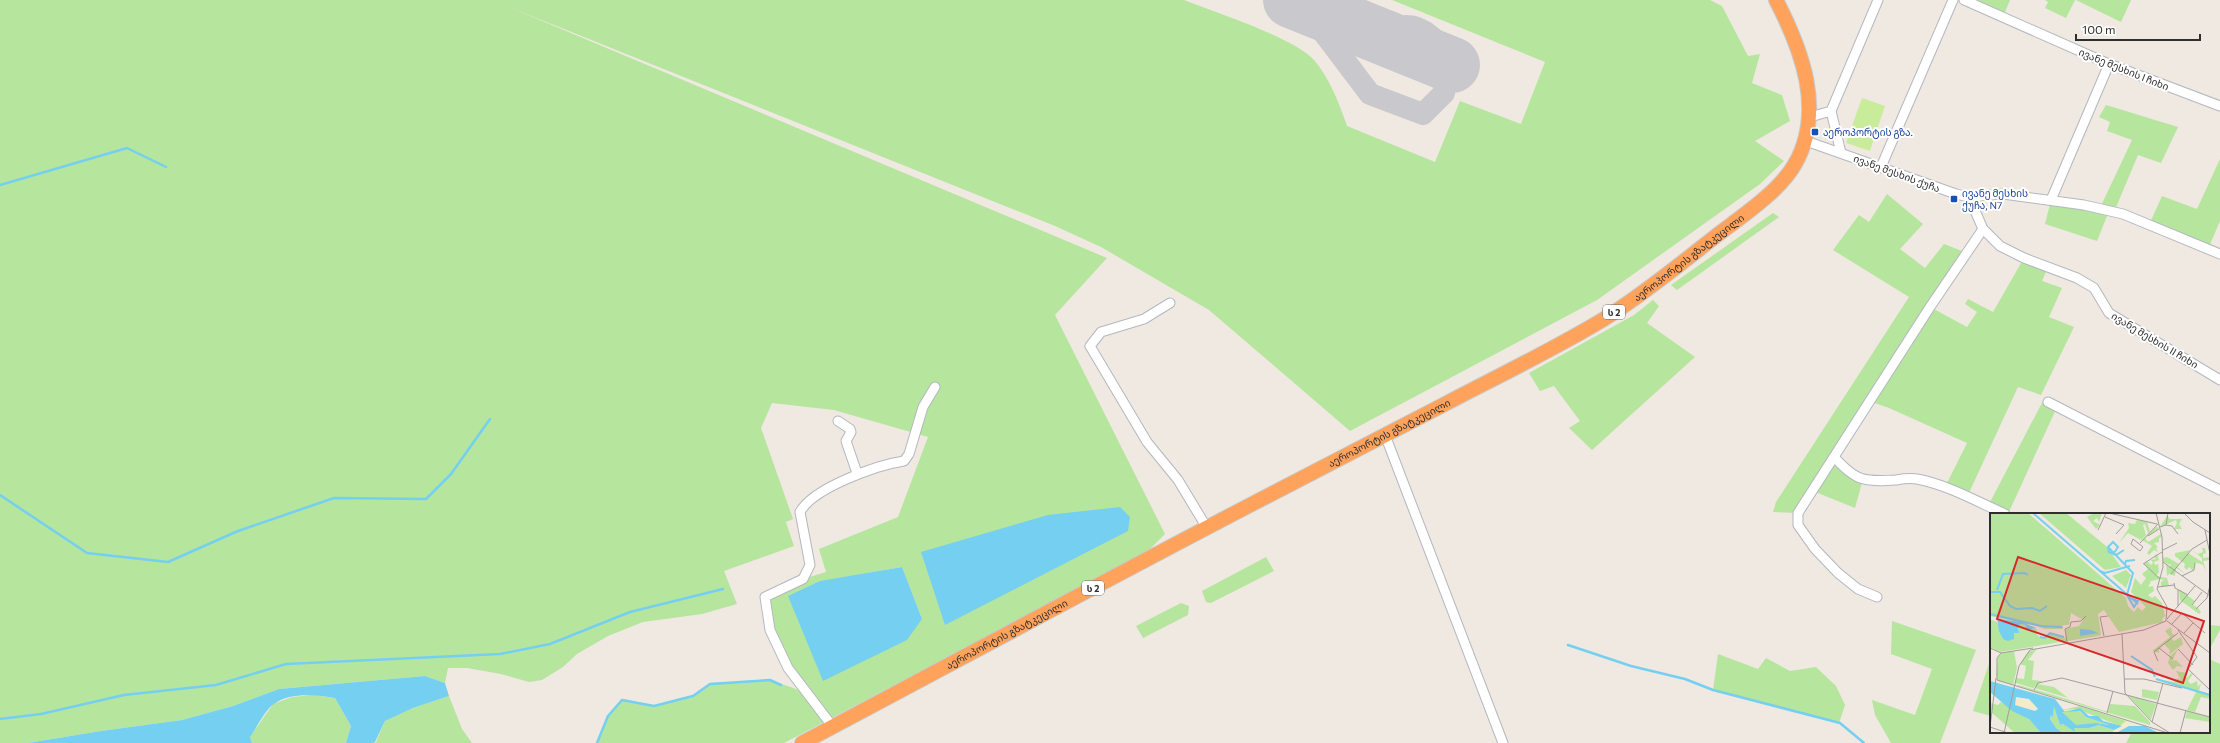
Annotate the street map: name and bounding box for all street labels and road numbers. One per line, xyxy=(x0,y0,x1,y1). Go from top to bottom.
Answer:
street label: ივანე მესხის I ჩიხი xyxy=(2077,45,2171,94)
street label: ივანე მესხის ქუჩა xyxy=(1852,152,1942,195)
street label: აეროპორტის გზატკეცილი xyxy=(1631,211,1746,303)
road number: ს 2 xyxy=(1603,305,1625,319)
street label: ივანე მესხის II ჩიხი xyxy=(2109,309,2201,372)
street label: აეროპორტის გზატკეცილი xyxy=(1326,396,1453,469)
road number: ს 2 xyxy=(1082,581,1104,595)
street label: აეროპორტის გზატკეცილი xyxy=(944,596,1070,671)

